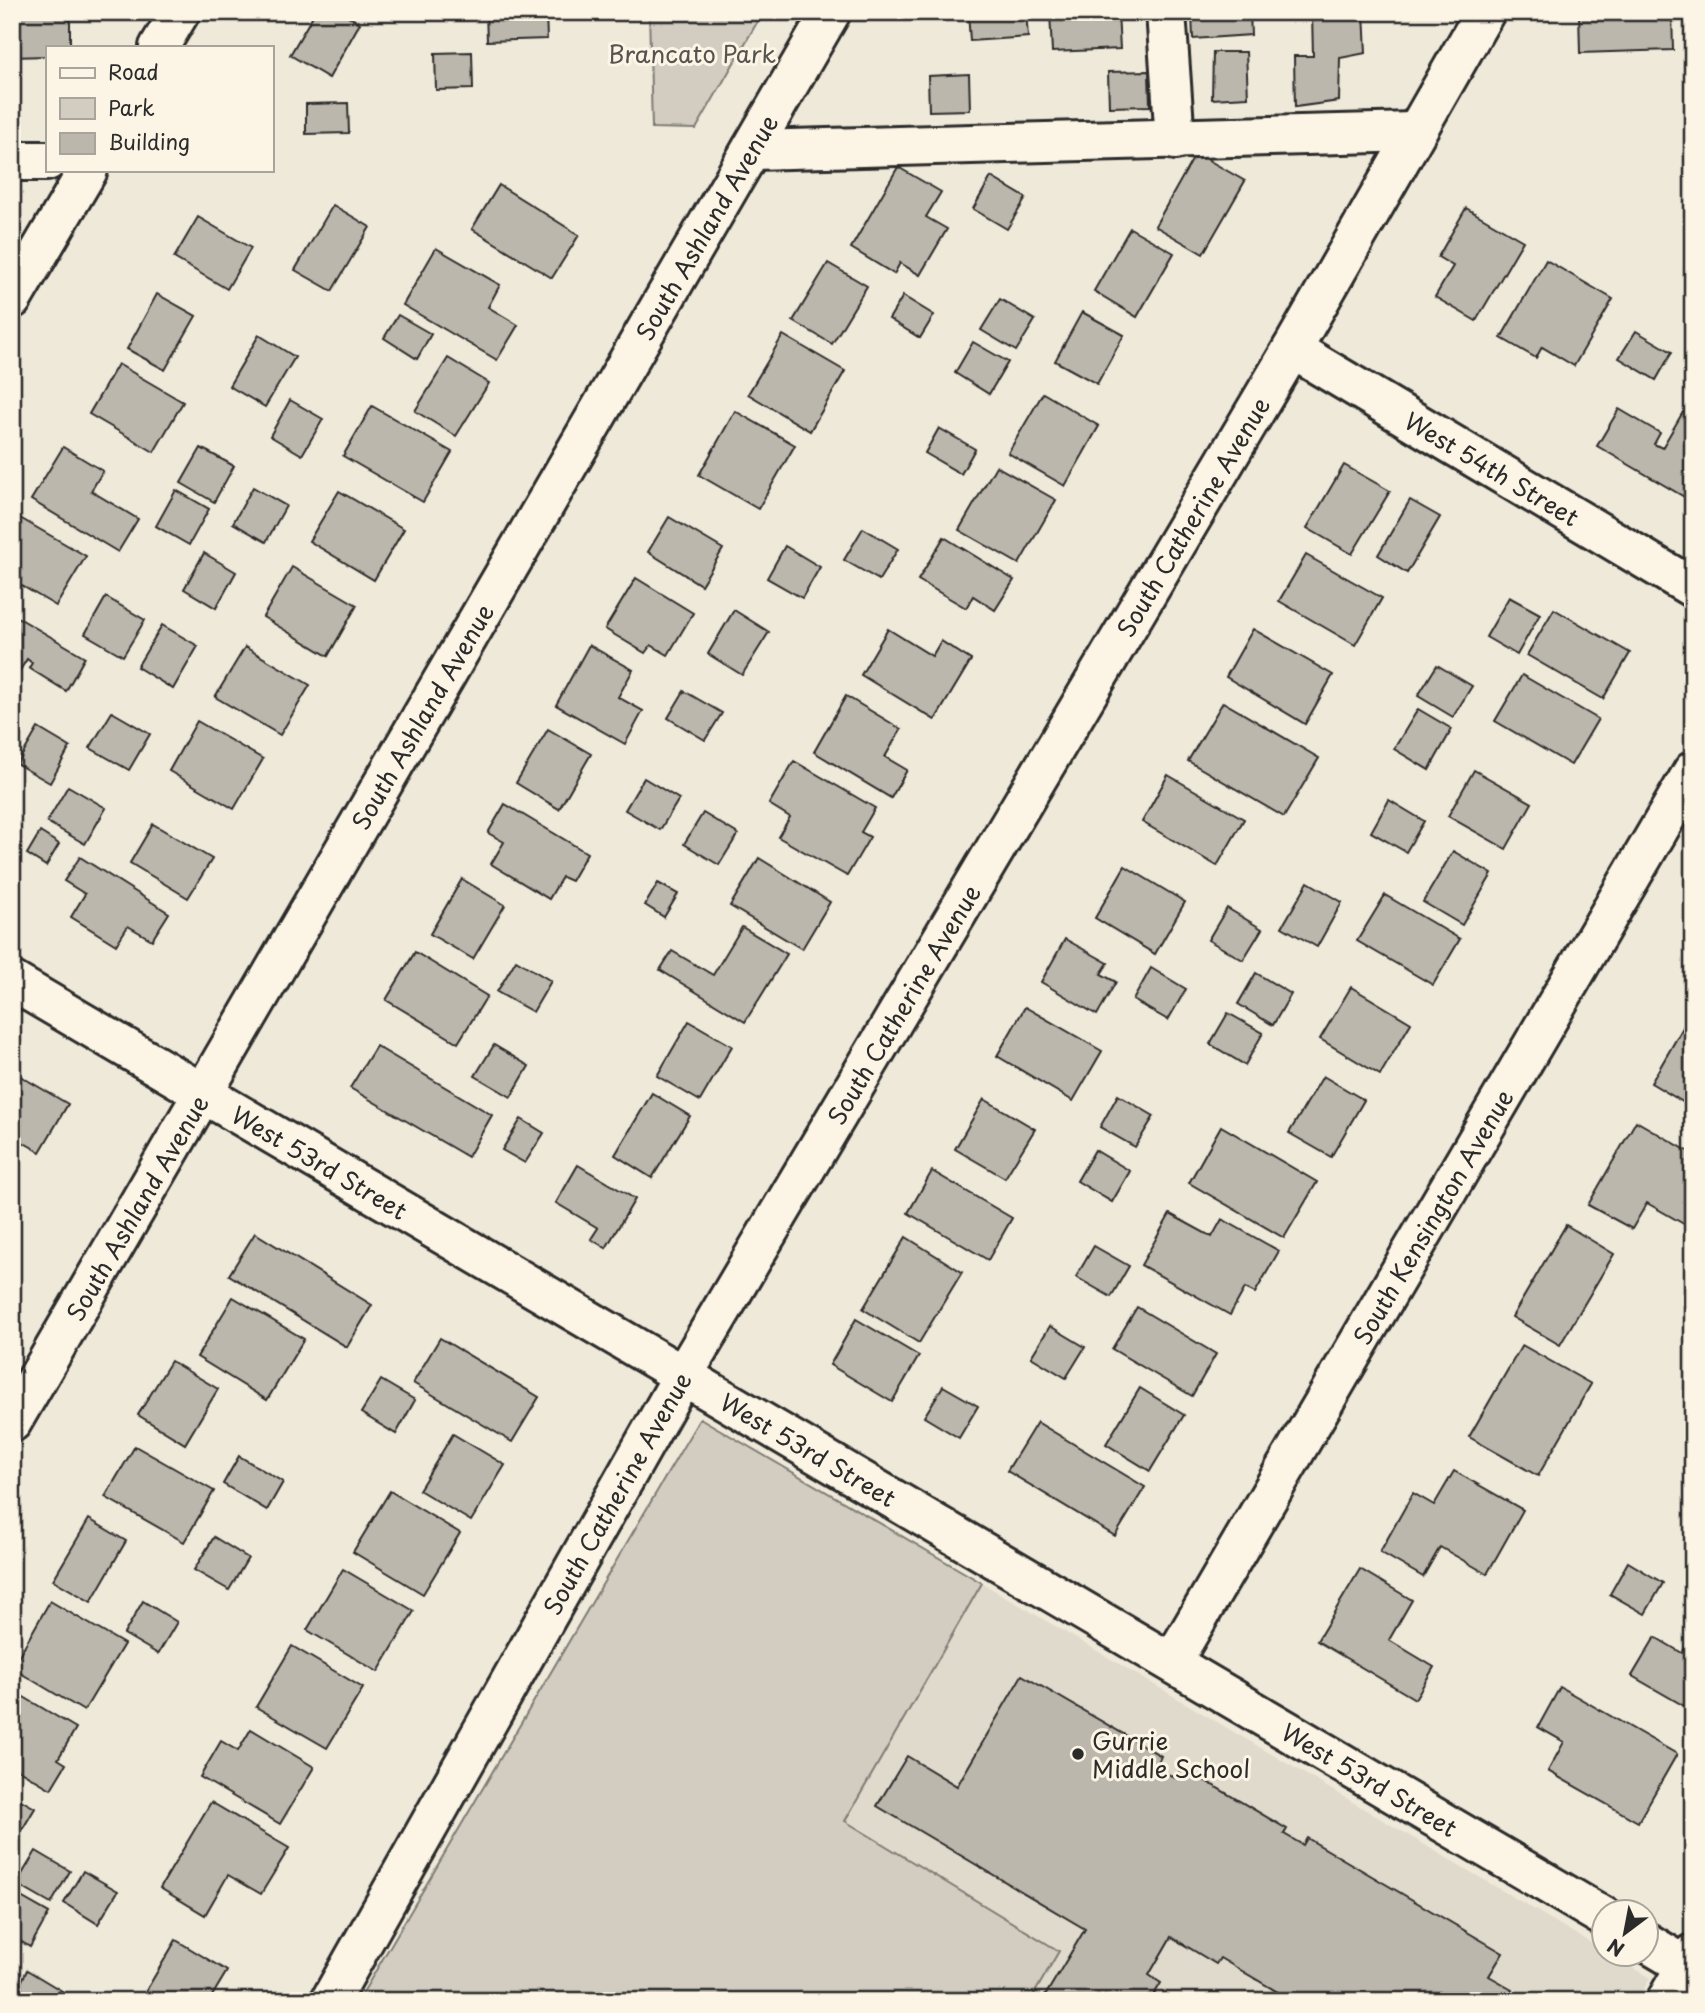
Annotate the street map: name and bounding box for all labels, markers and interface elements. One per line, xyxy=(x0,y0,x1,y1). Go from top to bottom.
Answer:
park label: Brancato Park xyxy=(608,35,776,71)
legend xyxy=(46,46,273,172)
text: Road xyxy=(108,55,159,87)
text: Park xyxy=(108,91,155,123)
street label: South Ashland Avenue xyxy=(626,107,786,347)
text: Building xyxy=(108,125,190,157)
street label: South Catherine Avenue xyxy=(1107,390,1278,643)
street label: West 54th Street xyxy=(1398,402,1587,535)
street label: South Ashland Avenue xyxy=(342,597,502,836)
street label: South Catherine Avenue xyxy=(818,877,989,1131)
street label: South Kensington Avenue xyxy=(1344,1082,1521,1351)
street label: South Ashland Avenue xyxy=(57,1088,216,1327)
street label: West 53rd Street xyxy=(225,1096,415,1228)
street label: South Catherine Avenue xyxy=(534,1365,699,1621)
street label: West 53rd Street xyxy=(714,1383,903,1515)
street label: West 53rd Street xyxy=(1275,1713,1465,1845)
place label: Gurrie Middle School xyxy=(1092,1722,1250,1786)
marker: Gurrie Middle School xyxy=(1070,1746,1086,1762)
north arrow xyxy=(1590,1898,1660,1968)
text: N xyxy=(1602,1932,1629,1964)

